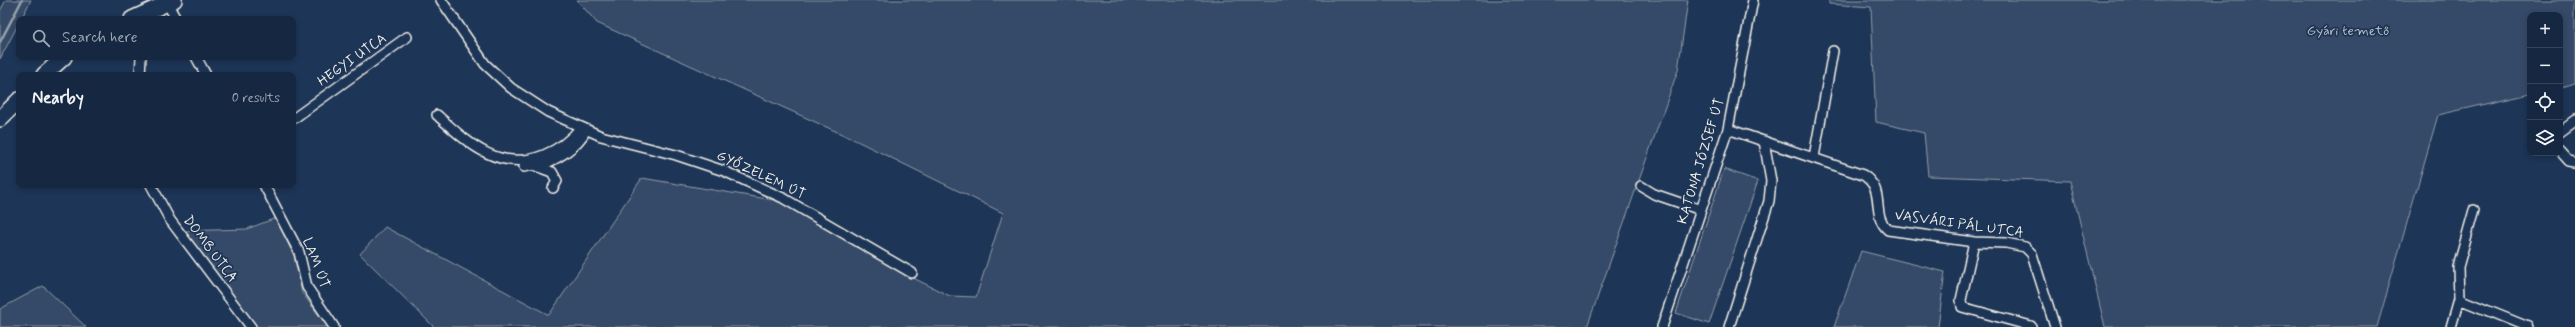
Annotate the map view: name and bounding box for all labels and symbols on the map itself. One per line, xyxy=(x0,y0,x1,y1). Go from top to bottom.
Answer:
park label: Gyári temető xyxy=(2307,22,2389,40)
street label: HEGYI UTCA xyxy=(314,30,390,90)
street label: KATONA JÓZSEF ÚT xyxy=(1673,96,1729,226)
street label: GYŐZELEM ÚT xyxy=(714,147,808,203)
street label: VASVÁRI PÁL UTCA xyxy=(1893,206,2025,242)
street label: DOMB UTCA xyxy=(179,212,241,286)
street label: LAM ÚT xyxy=(298,235,334,291)

